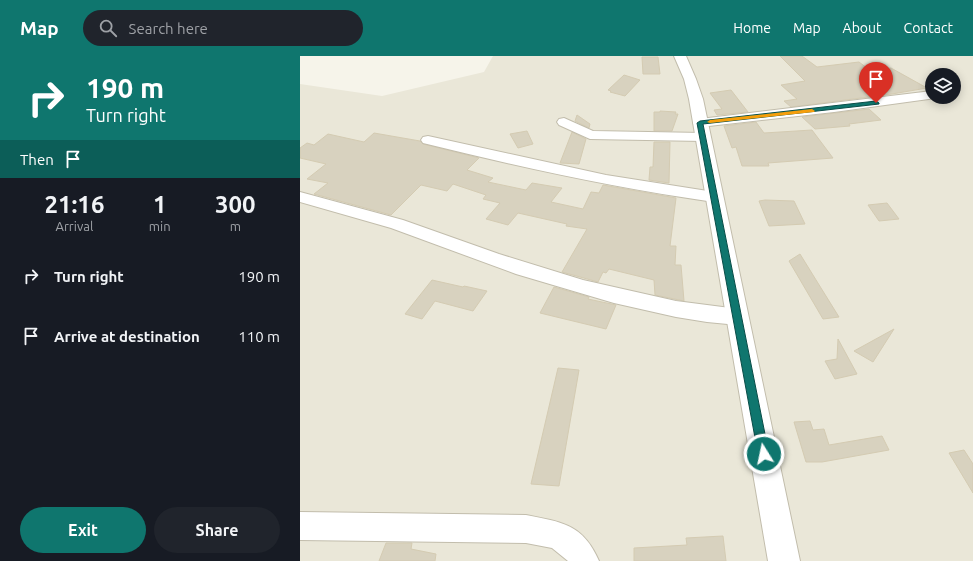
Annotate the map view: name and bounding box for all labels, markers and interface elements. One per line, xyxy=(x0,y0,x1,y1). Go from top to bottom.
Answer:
search box xyxy=(83,10,363,46)
text: Map xyxy=(20,17,59,39)
icon: search xyxy=(97,17,119,39)
text: Search here xyxy=(129,20,208,37)
text: Home xyxy=(733,20,771,36)
text: Map xyxy=(793,20,821,36)
text: About xyxy=(843,20,882,36)
text: Contact xyxy=(904,20,953,36)
pin xyxy=(859,62,893,103)
icon: arrive xyxy=(865,68,887,90)
map controls xyxy=(925,68,961,104)
button: layers xyxy=(925,68,961,104)
icon: right xyxy=(20,72,72,124)
text: 190 m xyxy=(86,72,164,103)
text: Turn right xyxy=(86,105,166,125)
icon: arrive xyxy=(62,148,84,170)
text: Then xyxy=(20,151,54,168)
text: 21:16 xyxy=(44,191,104,218)
text: 1 xyxy=(153,191,166,218)
text: 300 xyxy=(215,191,256,218)
text: Arrival xyxy=(55,219,93,233)
text: min xyxy=(149,219,171,233)
text: m xyxy=(230,219,241,233)
icon: right xyxy=(20,265,42,287)
text: Turn right xyxy=(54,268,124,285)
text: 190 m xyxy=(238,268,280,285)
icon: arrive xyxy=(20,325,42,347)
text: Arrive at destination xyxy=(54,328,200,345)
text: 110 m xyxy=(238,328,280,345)
position arrow xyxy=(743,433,785,475)
button: Exit xyxy=(20,507,146,553)
button: Share xyxy=(154,507,280,553)

